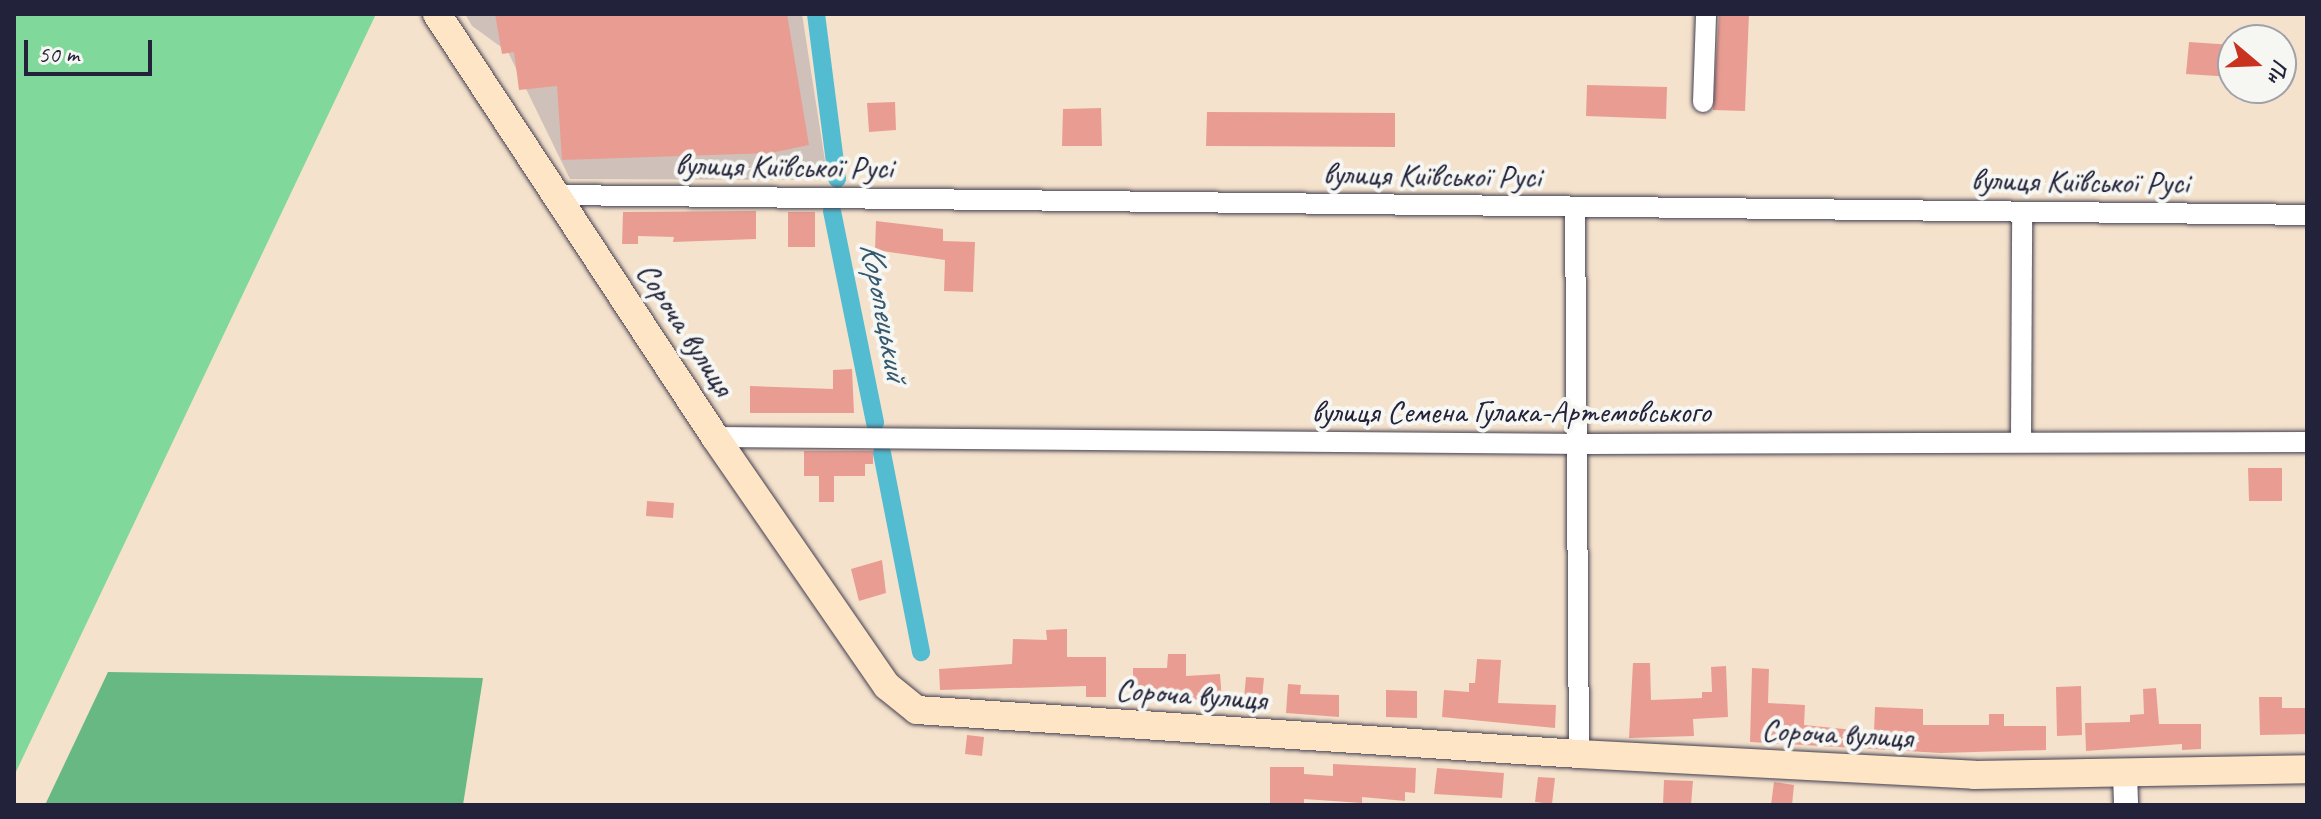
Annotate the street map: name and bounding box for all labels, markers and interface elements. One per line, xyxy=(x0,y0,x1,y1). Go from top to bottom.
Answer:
scale bar xyxy=(28,24,156,74)
north arrow xyxy=(2217,24,2297,104)
text: 50 m xyxy=(38,39,79,69)
text: Пн xyxy=(2261,56,2295,87)
street label: вулиця Київської Русі xyxy=(675,146,893,188)
street label: вулиця Київської Русі xyxy=(1323,155,1541,197)
street label: вулиця Київської Русі xyxy=(1971,161,2189,203)
water label: Коропецький xyxy=(852,238,918,384)
street label: Сороча вулиця xyxy=(628,256,742,402)
street label: вулиця Семена Гулака-Артемовського xyxy=(1311,393,1711,431)
street label: Сороча вулиця xyxy=(1115,671,1267,719)
street label: Сороча вулиця xyxy=(1761,711,1913,757)

